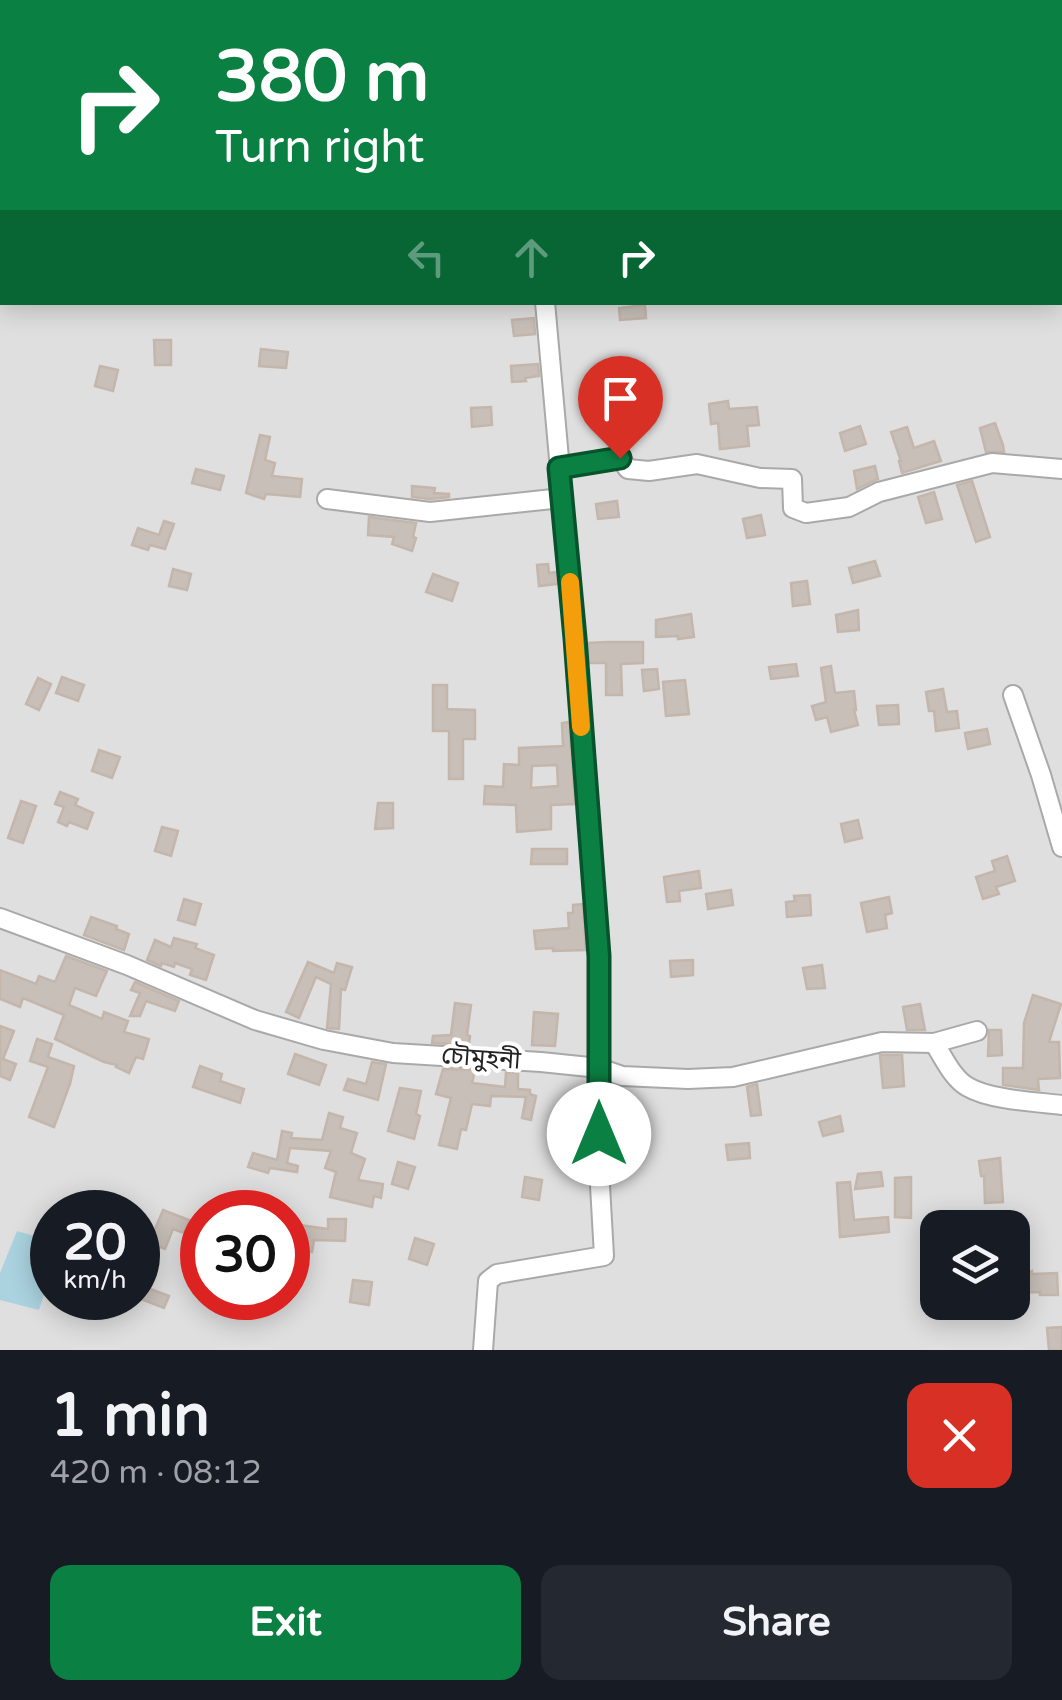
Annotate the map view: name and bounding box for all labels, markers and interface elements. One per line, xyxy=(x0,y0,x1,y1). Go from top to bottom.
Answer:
text: 380 m xyxy=(215,36,429,120)
icon: right xyxy=(50,40,180,170)
text: Turn right xyxy=(215,121,424,175)
icon: left xyxy=(399,230,454,285)
icon: ahead xyxy=(504,230,559,285)
icon: right xyxy=(609,230,664,285)
pin xyxy=(578,356,663,459)
icon: arrive xyxy=(593,371,648,426)
street label: চৌমুহনী xyxy=(440,1040,522,1076)
position arrow xyxy=(547,1082,651,1186)
speed limit sign: 30 xyxy=(180,1190,310,1320)
map controls xyxy=(920,1210,1030,1320)
button: layers xyxy=(920,1210,1030,1320)
text: 20 xyxy=(64,1213,126,1273)
text: km/h xyxy=(64,1265,126,1295)
text: 1 min xyxy=(50,1380,210,1452)
button: close xyxy=(907,1383,1012,1488)
text: 420 m · 08:12 xyxy=(50,1454,262,1492)
button: Exit xyxy=(50,1565,521,1680)
button: Share xyxy=(541,1565,1012,1680)

